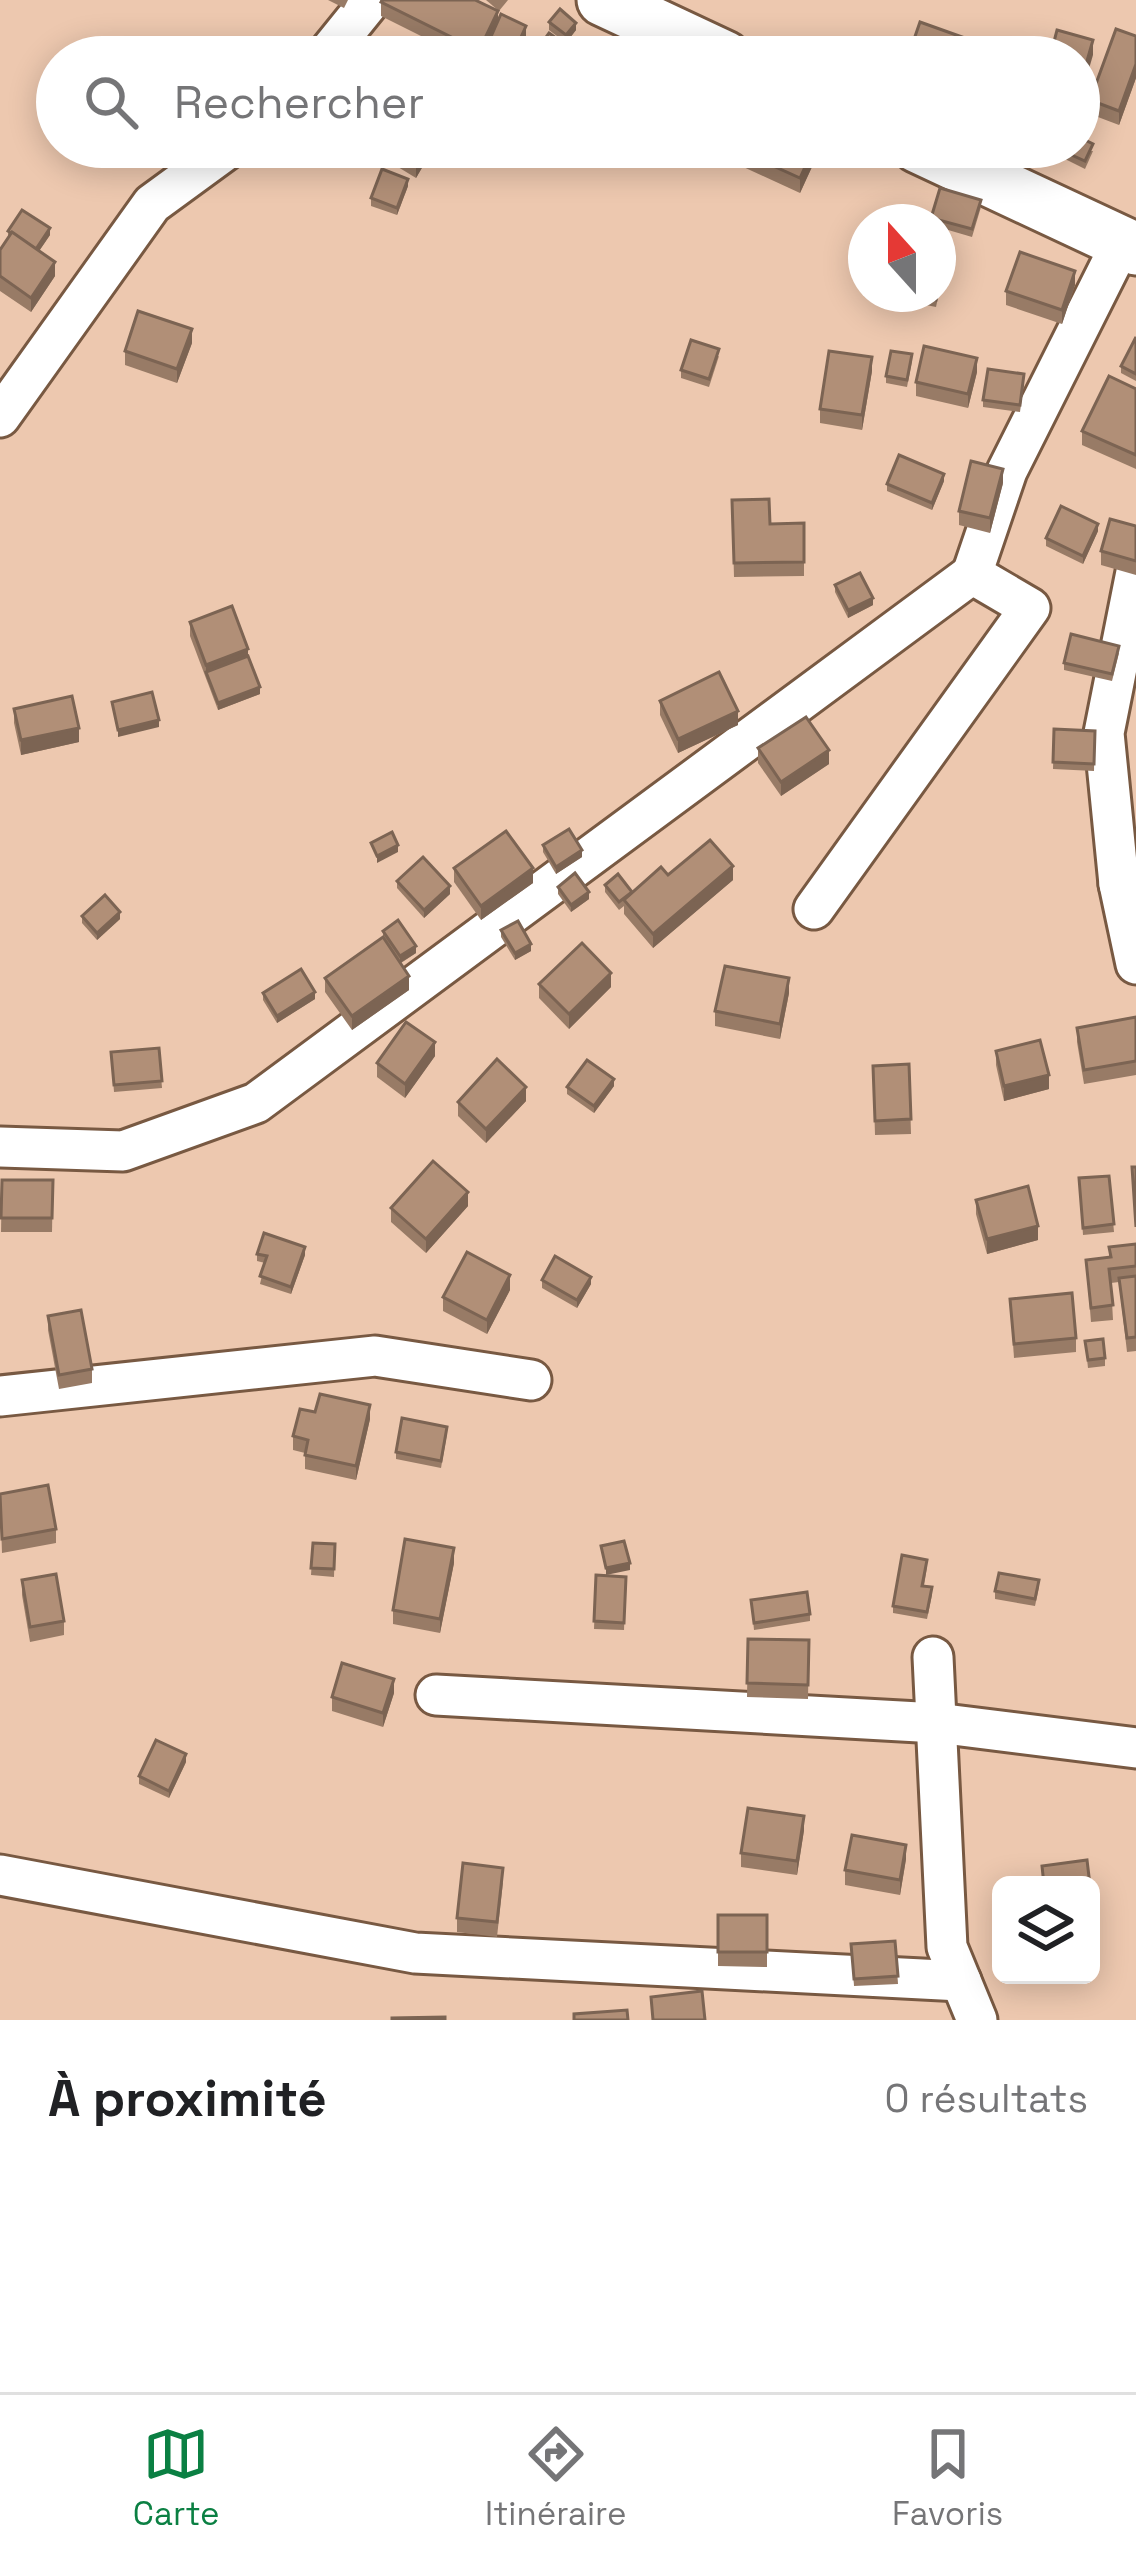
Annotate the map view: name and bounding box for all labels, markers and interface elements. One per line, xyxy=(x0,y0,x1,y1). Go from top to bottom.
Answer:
search box xyxy=(36,36,1100,168)
icon: search xyxy=(78,69,144,135)
text: Rechercher xyxy=(174,74,424,131)
north arrow xyxy=(848,204,956,312)
map controls xyxy=(992,1876,1100,1984)
button: layers xyxy=(992,1876,1100,1984)
text: À proximité xyxy=(48,2066,327,2131)
text: 0 résultats xyxy=(884,2074,1088,2123)
tab: Carte xyxy=(133,2421,220,2535)
tab: Itinéraire xyxy=(485,2421,627,2535)
tab: Favoris xyxy=(892,2421,1003,2535)

